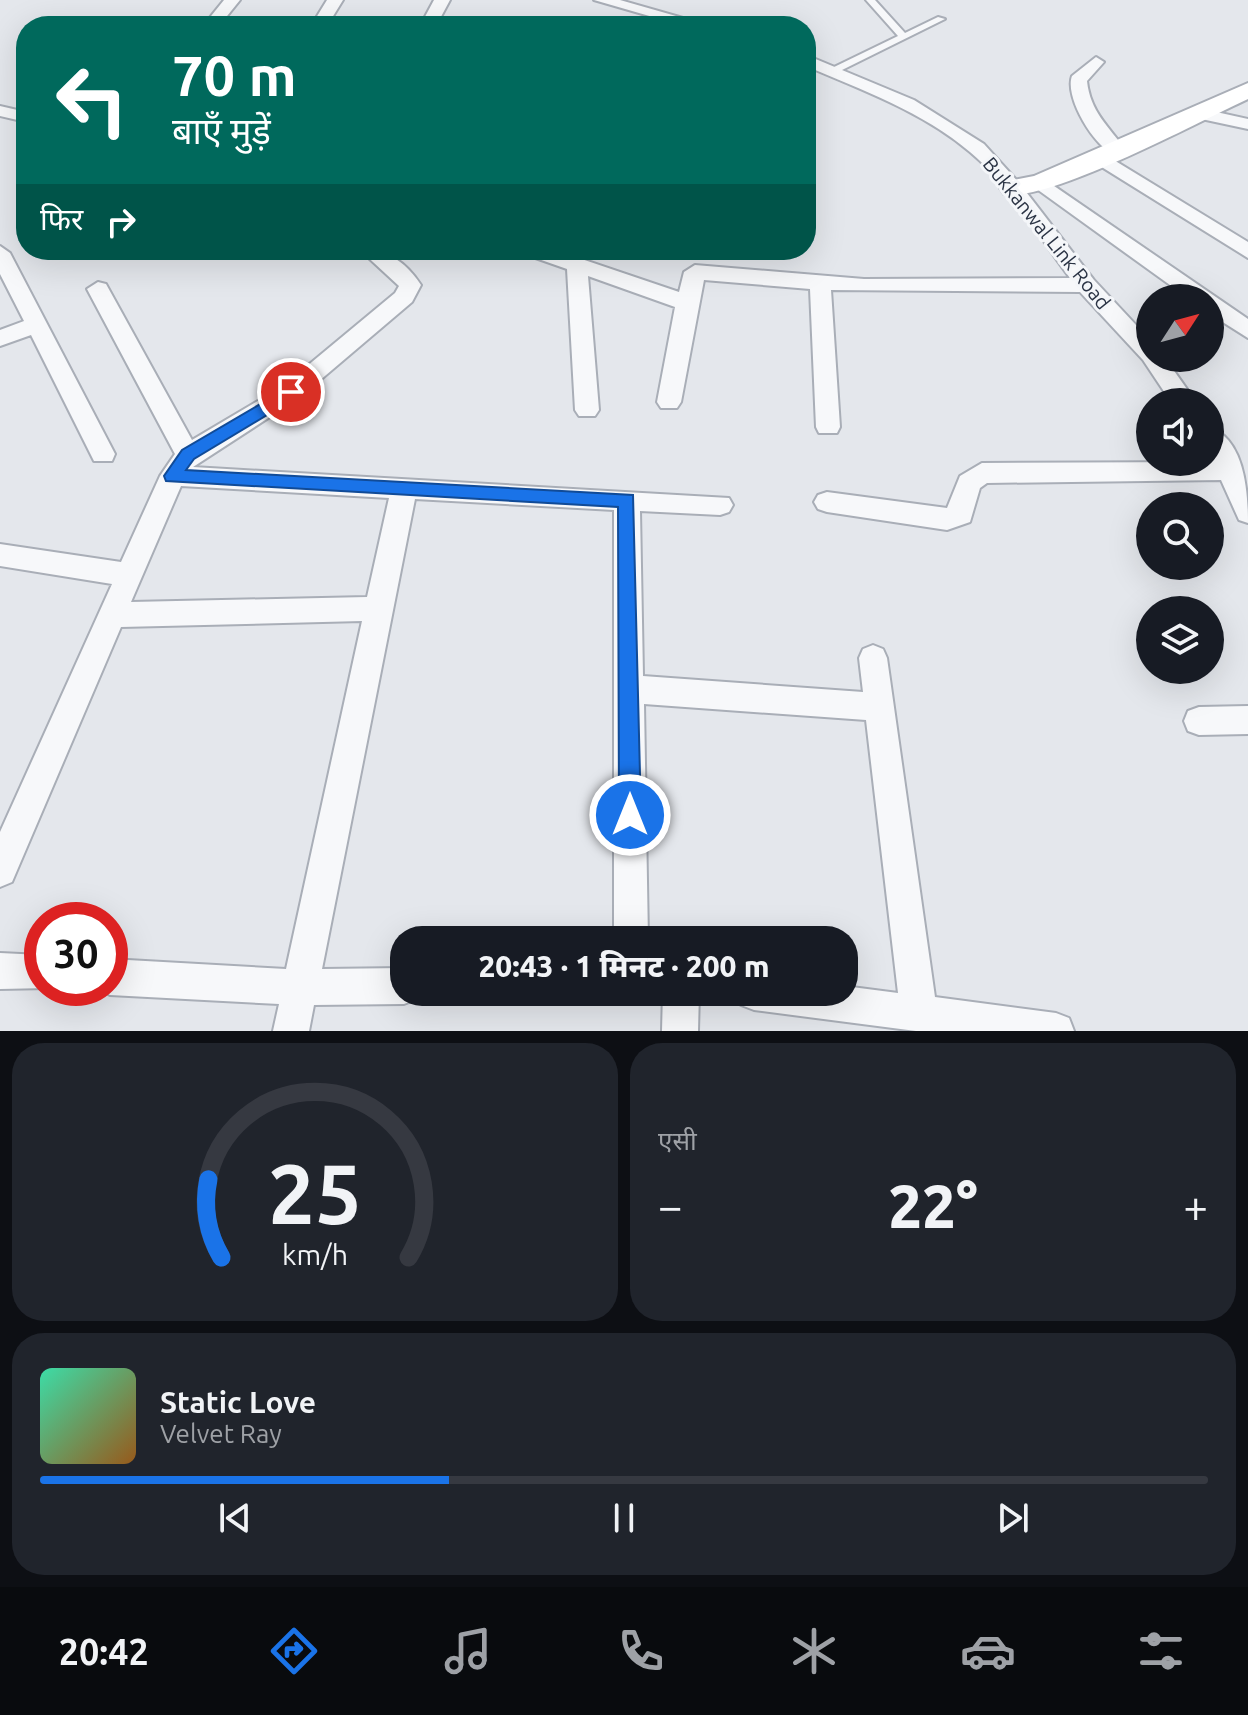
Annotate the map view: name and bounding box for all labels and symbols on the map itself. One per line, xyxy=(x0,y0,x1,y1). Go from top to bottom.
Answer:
street label: Bukkanwal Link Road xyxy=(979,152,1115,314)
north arrow xyxy=(1136,284,1224,372)
pin xyxy=(257,358,325,426)
position arrow xyxy=(588,773,672,857)
speed limit sign: 30 xyxy=(24,902,128,1006)

